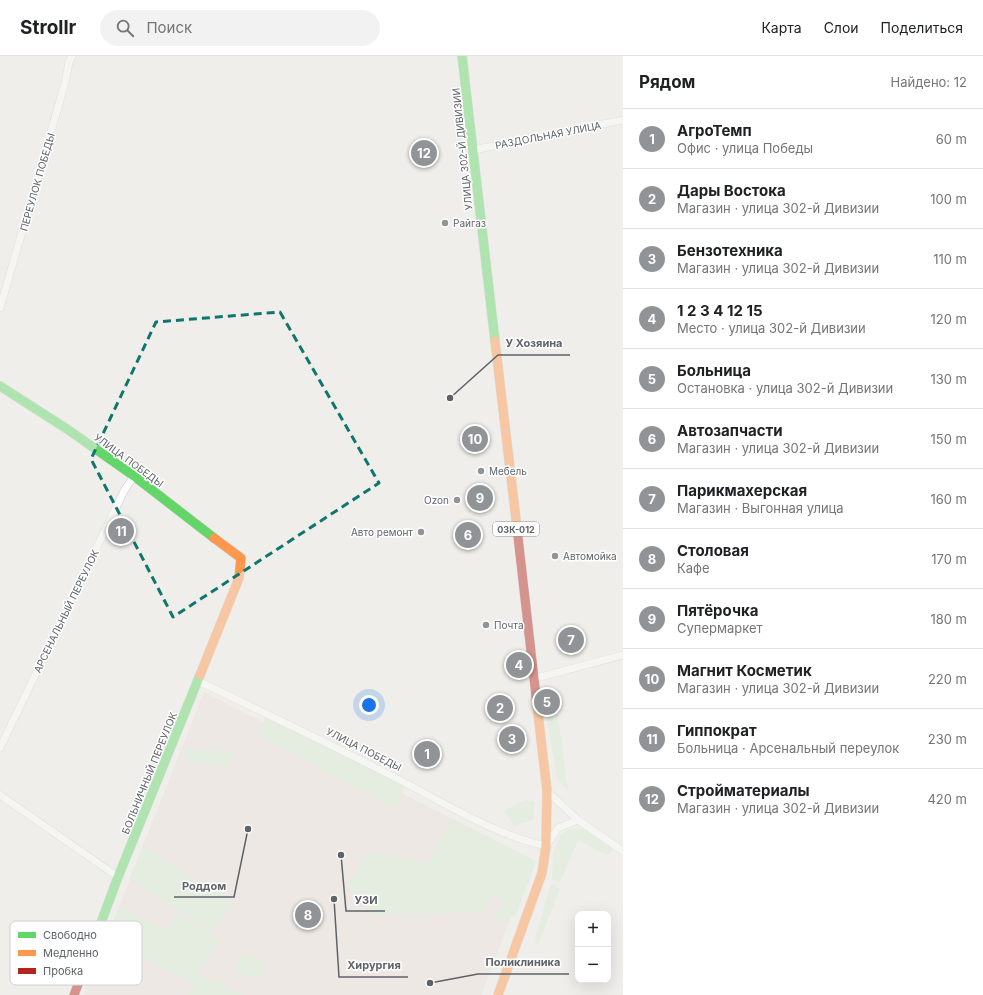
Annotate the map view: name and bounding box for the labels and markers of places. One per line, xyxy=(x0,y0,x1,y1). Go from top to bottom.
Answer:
pin: 12 xyxy=(411,138,437,168)
place label: Райгаз xyxy=(453,217,486,229)
marker: Райгаз xyxy=(440,218,450,228)
callout: У Хозяина xyxy=(498,332,570,355)
pin: 10 xyxy=(462,424,488,454)
place label: Мебель xyxy=(489,465,527,477)
marker: Мебель xyxy=(476,466,486,476)
pin: 9 xyxy=(467,483,493,513)
place label: Ozon xyxy=(424,494,449,506)
marker: Ozon xyxy=(452,495,462,505)
pin: 11 xyxy=(108,516,134,546)
pin: 6 xyxy=(455,520,481,550)
place label: Авто ремонт xyxy=(351,526,413,538)
marker: Авто ремонт xyxy=(416,527,426,537)
place label: Автомойка xyxy=(563,550,617,562)
marker: Автомойка xyxy=(550,551,560,561)
place label: Почта xyxy=(494,619,524,631)
marker: Почта xyxy=(481,620,491,630)
pin: 7 xyxy=(558,625,584,655)
pin: 4 xyxy=(506,650,532,680)
pin: 5 xyxy=(534,687,560,717)
pin: 2 xyxy=(487,693,513,723)
pin: 3 xyxy=(499,724,525,754)
pin: 1 xyxy=(414,739,440,769)
callout: Роддом xyxy=(174,874,234,897)
callout: УЗИ xyxy=(346,888,385,911)
pin: 8 xyxy=(295,900,321,930)
callout: Поликлиника xyxy=(478,951,569,974)
callout: Хирургия xyxy=(339,954,408,977)

